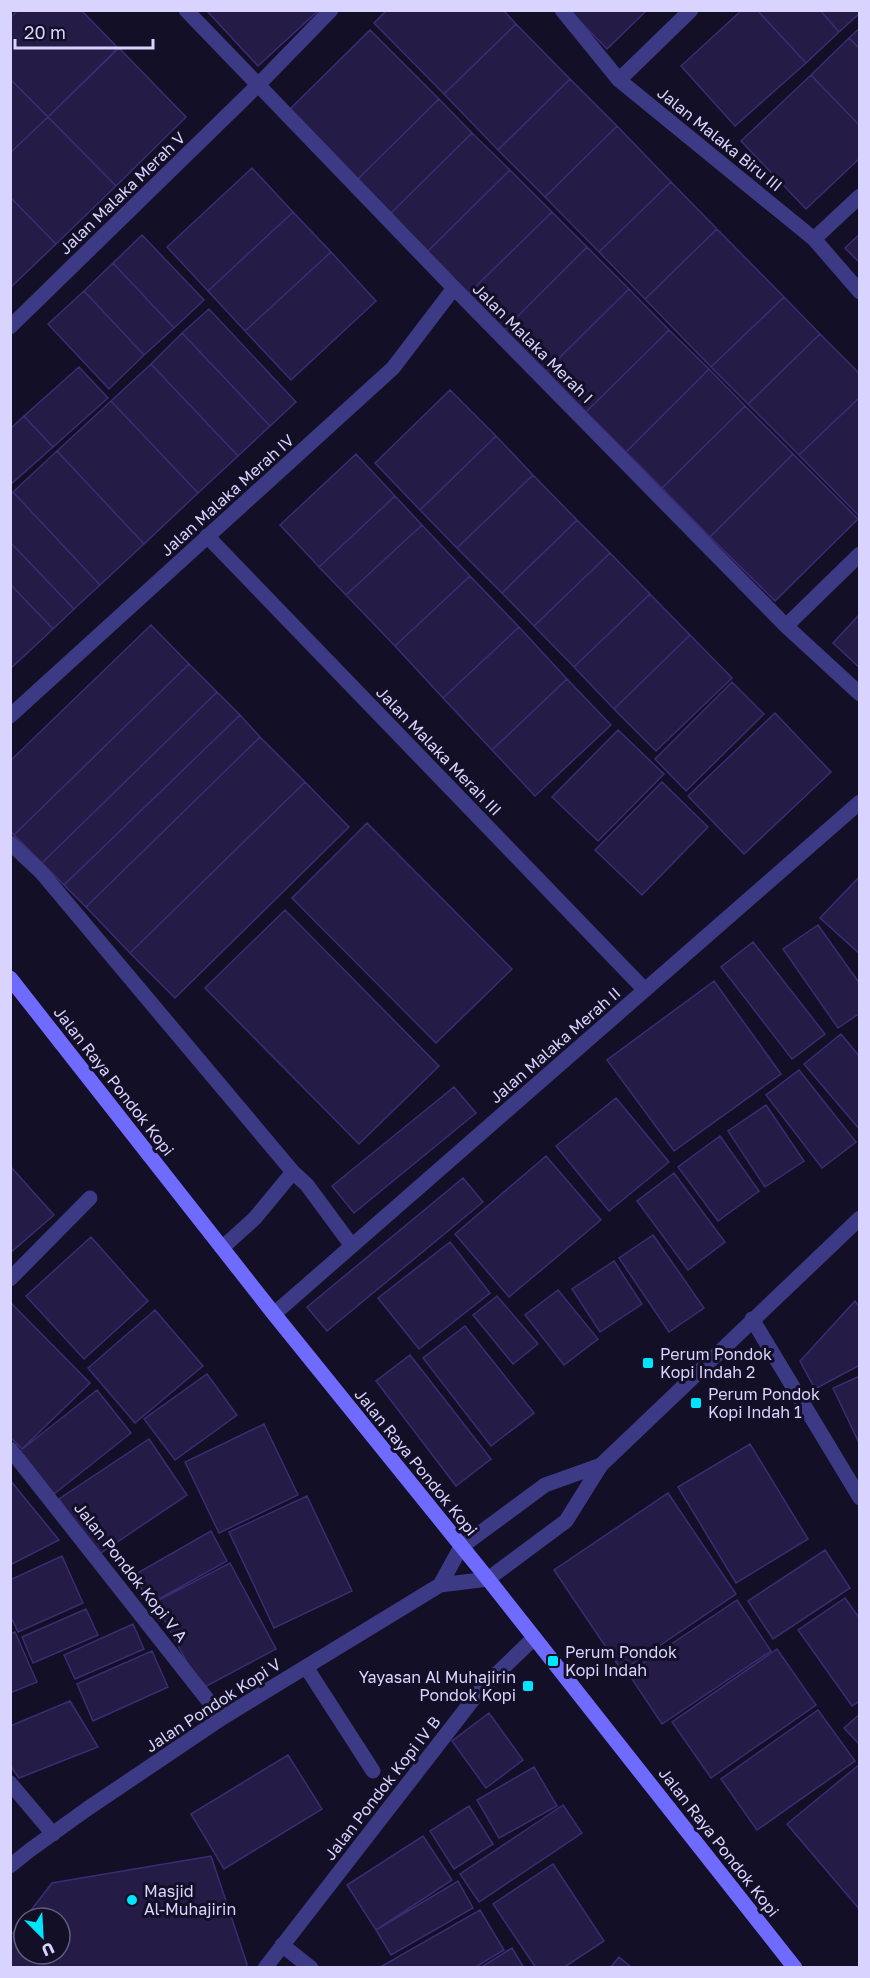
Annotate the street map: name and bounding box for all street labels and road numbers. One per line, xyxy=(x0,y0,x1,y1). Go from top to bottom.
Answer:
street label: Jalan Malaka Biru III xyxy=(654,83,786,195)
street label: Jalan Malaka Merah V xyxy=(55,127,189,258)
street label: Jalan Malaka Merah I xyxy=(469,279,597,407)
street label: Jalan Malaka Merah IV xyxy=(156,430,298,560)
street label: Jalan Malaka Merah III xyxy=(372,682,506,820)
street label: Jalan Malaka Merah II xyxy=(485,983,625,1107)
street label: Jalan Raya Pondok Kopi xyxy=(50,1003,178,1159)
street label: Jalan Raya Pondok Kopi xyxy=(350,1384,482,1540)
street label: Jalan Pondok Kopi V A xyxy=(70,1498,192,1646)
street label: Jalan Pondok Kopi V xyxy=(142,1654,285,1756)
street label: Jalan Pondok Kopi IV B xyxy=(320,1712,444,1864)
street label: Jalan Raya Pondok Kopi xyxy=(655,1764,783,1920)

